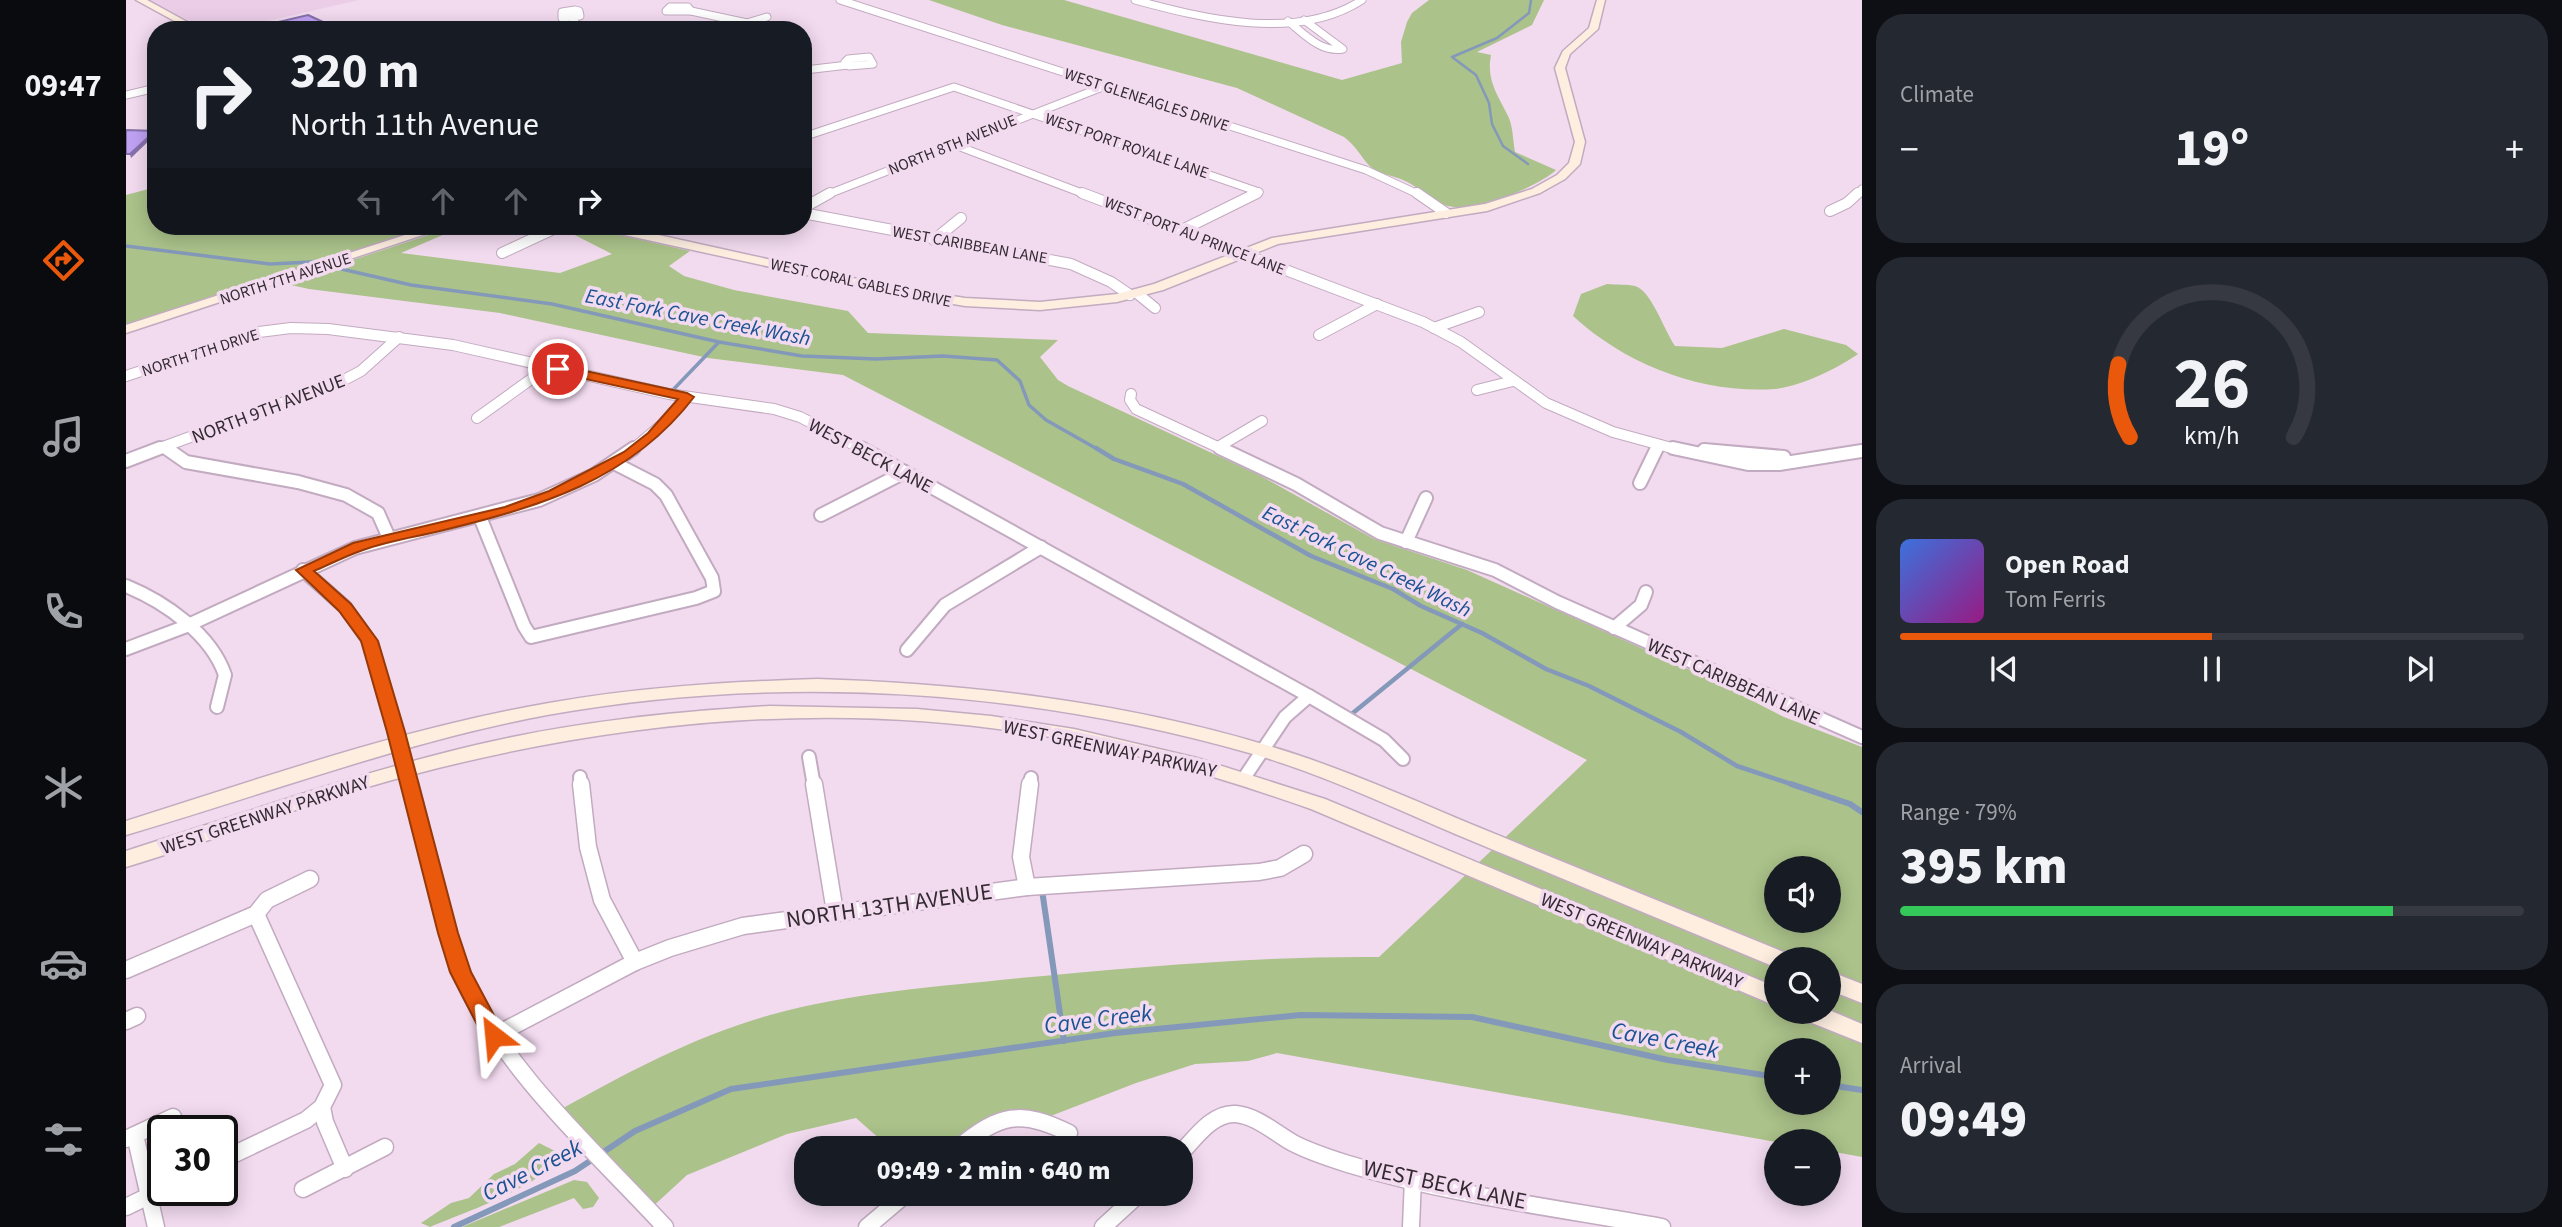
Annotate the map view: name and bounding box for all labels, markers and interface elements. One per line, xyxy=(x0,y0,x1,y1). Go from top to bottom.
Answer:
text: 320 m xyxy=(290,37,419,107)
icon: right xyxy=(175,49,266,140)
text: 09:47 xyxy=(24,63,102,109)
street label: WEST GLENEAGLES DRIVE xyxy=(1061,63,1232,137)
text: Climate xyxy=(1900,78,1974,111)
text: North 11th Avenue xyxy=(290,102,539,148)
street label: WEST PORT ROYALE LANE xyxy=(1042,108,1211,184)
street label: NORTH 8TH AVENUE xyxy=(885,109,1020,181)
text: 19° xyxy=(2175,112,2249,186)
text: − xyxy=(1900,123,1919,177)
text: + xyxy=(2505,123,2524,177)
icon: left xyxy=(351,182,389,220)
icon: ahead xyxy=(424,182,462,220)
icon: ahead xyxy=(497,182,535,220)
icon: right xyxy=(570,182,608,220)
street label: WEST PORT AU PRINCE LANE xyxy=(1101,191,1288,281)
street label: WEST CARIBBEAN LANE xyxy=(891,221,1049,269)
icon: directions xyxy=(39,236,88,285)
street label: NORTH 7TH AVENUE xyxy=(217,247,354,311)
street label: WEST CORAL GABLES DRIVE xyxy=(768,253,953,313)
water label: East Fork Cave Creek Wash xyxy=(583,280,813,354)
street label: NORTH 7TH DRIVE xyxy=(139,324,262,382)
text: 26 xyxy=(2174,332,2250,436)
pin xyxy=(528,339,588,399)
icon: arrive xyxy=(539,350,577,388)
street label: NORTH 9TH AVENUE xyxy=(188,368,349,451)
icon: music xyxy=(39,412,88,461)
street label: WEST BECK LANE xyxy=(803,412,937,501)
text: km/h xyxy=(2184,418,2240,454)
water label: East Fork Cave Creek Wash xyxy=(1258,497,1476,625)
text: Open Road xyxy=(2005,546,2130,583)
text: Tom Ferris xyxy=(2005,583,2106,616)
icon: phone xyxy=(39,587,88,636)
street label: WEST CARIBBEAN LANE xyxy=(1643,632,1824,733)
icon: previous xyxy=(1985,650,2023,688)
icon: pause xyxy=(2193,650,2231,688)
icon: next xyxy=(2401,650,2439,688)
street label: WEST GREENWAY PARKWAY xyxy=(1001,714,1220,785)
icon: climate xyxy=(39,763,88,812)
street label: WEST GREENWAY PARKWAY xyxy=(158,769,374,862)
text: Range · 79% xyxy=(1900,796,2017,829)
text: 395 km xyxy=(1900,830,2068,904)
map controls xyxy=(1764,856,1841,1206)
button: sound xyxy=(1764,856,1841,933)
street label: NORTH 13TH AVENUE xyxy=(784,875,994,936)
street label: WEST GREENWAY PARKWAY xyxy=(1536,887,1748,997)
icon: car xyxy=(39,939,88,988)
button: search xyxy=(1764,947,1841,1024)
water label: Cave Creek xyxy=(1042,995,1155,1043)
position arrow xyxy=(457,999,531,1073)
water label: Cave Creek xyxy=(1608,1013,1722,1068)
button: + xyxy=(1764,1038,1841,1115)
text: Arrival xyxy=(1900,1049,1962,1082)
text: 09:49 xyxy=(1900,1083,2027,1157)
icon: filters xyxy=(39,1115,88,1164)
speed limit sign: 30 xyxy=(147,1115,238,1206)
button: − xyxy=(1764,1129,1841,1206)
water label: Cave Creek xyxy=(476,1130,589,1211)
street label: WEST BECK LANE xyxy=(1360,1151,1530,1218)
text: 09:49 · 2 min · 640 m xyxy=(877,1152,1110,1189)

